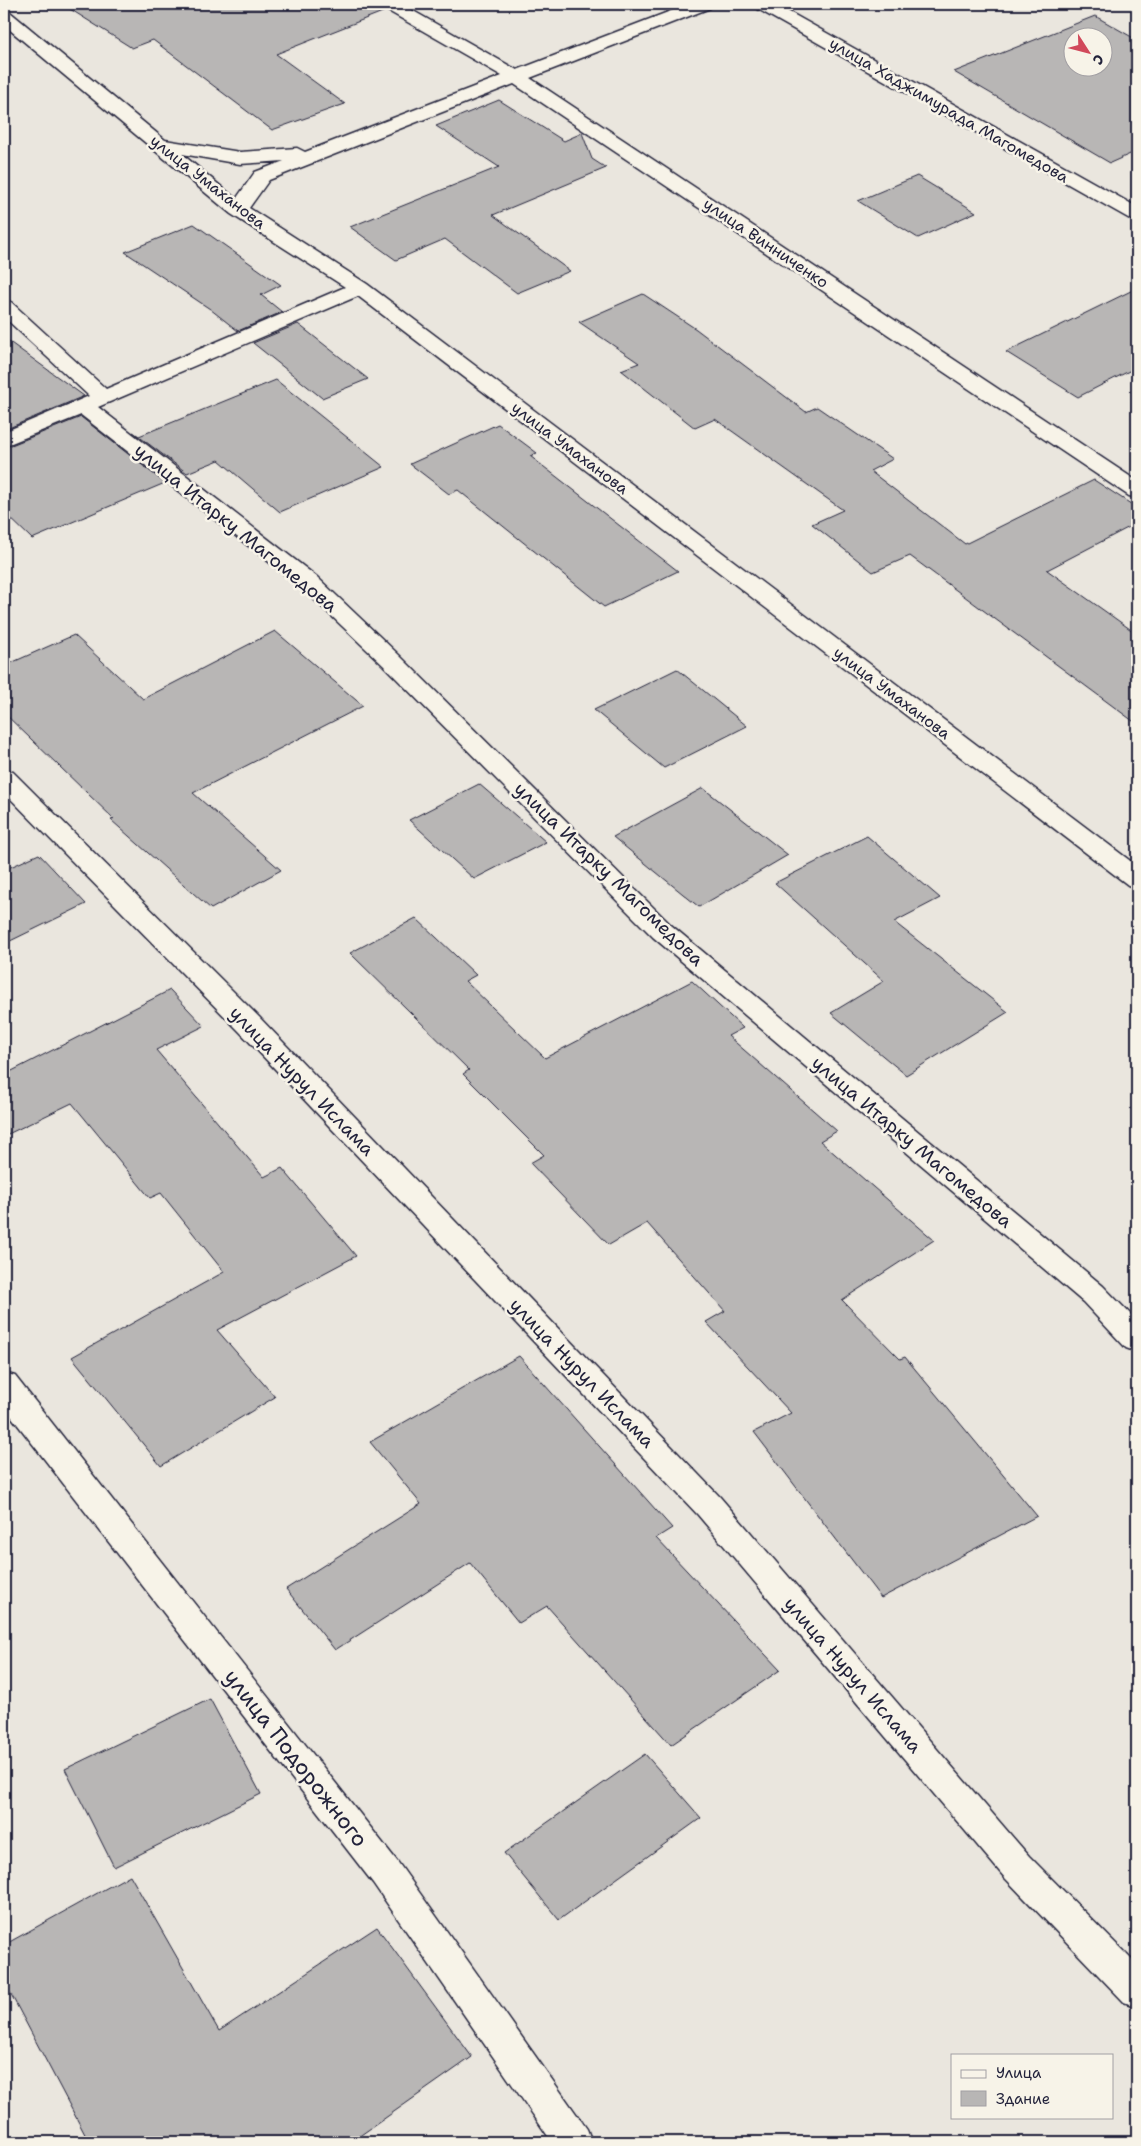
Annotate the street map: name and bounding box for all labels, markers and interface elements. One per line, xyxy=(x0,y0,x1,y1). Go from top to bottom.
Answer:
north arrow xyxy=(1064,28,1114,78)
street label: улица Хаджимурада Магомедова xyxy=(825,33,1073,187)
text: С xyxy=(1089,51,1108,68)
street label: улица Умаханова xyxy=(146,130,270,234)
street label: улица Винниченко xyxy=(699,193,833,293)
street label: улица Умаханова xyxy=(507,397,633,499)
street label: улица Итарку Магомедова xyxy=(129,438,343,618)
street label: улица Умаханова xyxy=(829,642,955,744)
street label: улица Итарку Магомедова xyxy=(509,776,709,972)
street label: улица Нурул Ислама xyxy=(224,1001,380,1161)
street label: улица Итарку Магомедова xyxy=(806,1051,1018,1234)
street label: улица Нурул Ислама xyxy=(504,1293,660,1453)
street label: улица Нурул Ислама xyxy=(778,1592,928,1758)
street label: улица Подорожного xyxy=(217,1663,375,1853)
legend xyxy=(951,2054,1114,2118)
text: Улица xyxy=(996,2063,1042,2083)
text: Здание xyxy=(996,2089,1050,2109)

